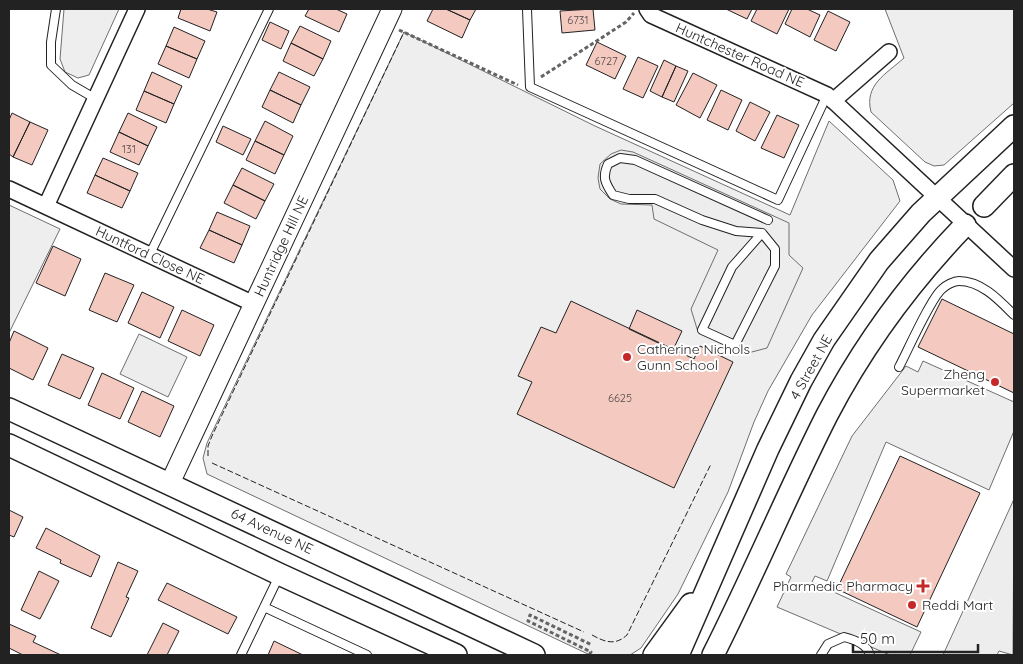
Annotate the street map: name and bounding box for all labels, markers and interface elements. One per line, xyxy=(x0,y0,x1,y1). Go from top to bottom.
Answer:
house number: 6731 xyxy=(567,13,589,27)
street label: Huntchester Road NE xyxy=(673,19,807,92)
house number: 6727 xyxy=(594,54,618,68)
house number: 131 xyxy=(122,142,136,156)
street label: Huntridge Hill NE xyxy=(250,193,312,299)
street label: Huntford Close NE xyxy=(93,222,207,288)
street label: 4 Street NE xyxy=(786,331,836,403)
place label: Catherine Nichols Gunn School xyxy=(637,340,750,374)
marker: Catherine Nichols Gunn School xyxy=(621,351,633,363)
place label: Zheng Supermarket xyxy=(901,365,985,399)
marker: Zheng Supermarket xyxy=(989,376,1001,388)
house number: 6625 xyxy=(608,391,632,405)
street label: 64 Avenue NE xyxy=(228,504,316,558)
place label: Pharmedic Pharmacy xyxy=(773,577,913,595)
marker: Pharmedic Pharmacy xyxy=(917,580,929,592)
place label: Reddi Mart xyxy=(922,596,993,614)
marker: Reddi Mart xyxy=(906,599,918,611)
scale bar xyxy=(853,622,978,654)
text: 50 m xyxy=(860,629,895,648)

